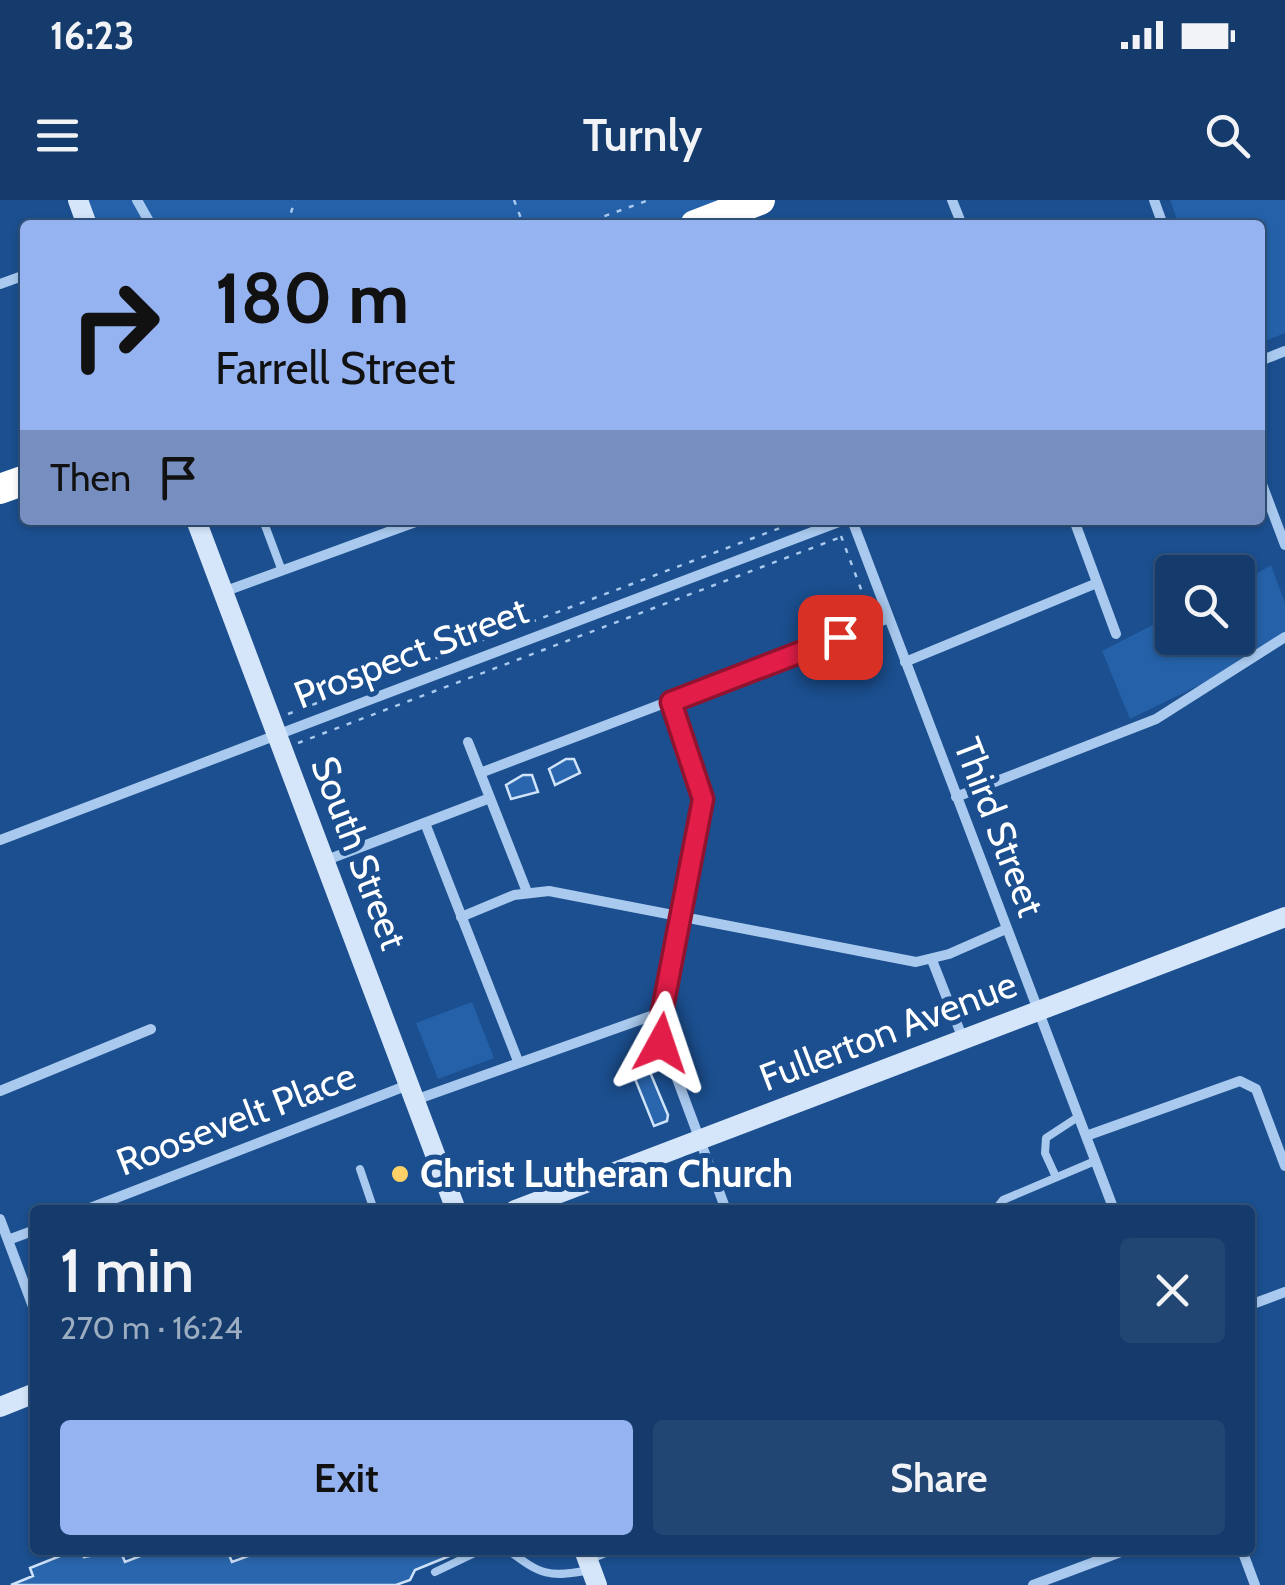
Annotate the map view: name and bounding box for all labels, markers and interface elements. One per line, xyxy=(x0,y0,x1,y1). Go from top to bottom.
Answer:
text: 16:23 xyxy=(50,12,134,59)
icon: menu xyxy=(30,108,85,163)
text: Turnly xyxy=(583,108,702,162)
icon: search xyxy=(1200,108,1255,163)
text: 180 m xyxy=(215,255,409,341)
icon: right xyxy=(50,260,180,390)
text: Farrell Street xyxy=(215,341,455,395)
icon: arrive xyxy=(151,450,206,505)
text: Then xyxy=(50,454,131,501)
map controls xyxy=(1155,555,1255,655)
button: search xyxy=(1155,555,1255,655)
street label: Prospect Street xyxy=(287,586,534,719)
pin xyxy=(798,595,883,680)
icon: arrive xyxy=(813,610,868,665)
street label: Third Street xyxy=(944,731,1055,923)
street label: South Street xyxy=(301,750,418,956)
street label: Fullerton Avenue xyxy=(753,960,1023,1101)
position arrow xyxy=(609,991,713,1095)
street label: Roosevelt Place xyxy=(110,1051,362,1186)
place label: Christ Lutheran Church xyxy=(420,1150,793,1197)
marker: Christ Lutheran Church xyxy=(389,1163,411,1185)
text: 1 min xyxy=(60,1234,194,1307)
button: close xyxy=(1120,1238,1225,1343)
text: 270 m · 16:24 xyxy=(60,1308,243,1347)
button: Exit xyxy=(60,1420,633,1535)
button: Share xyxy=(653,1420,1225,1535)

